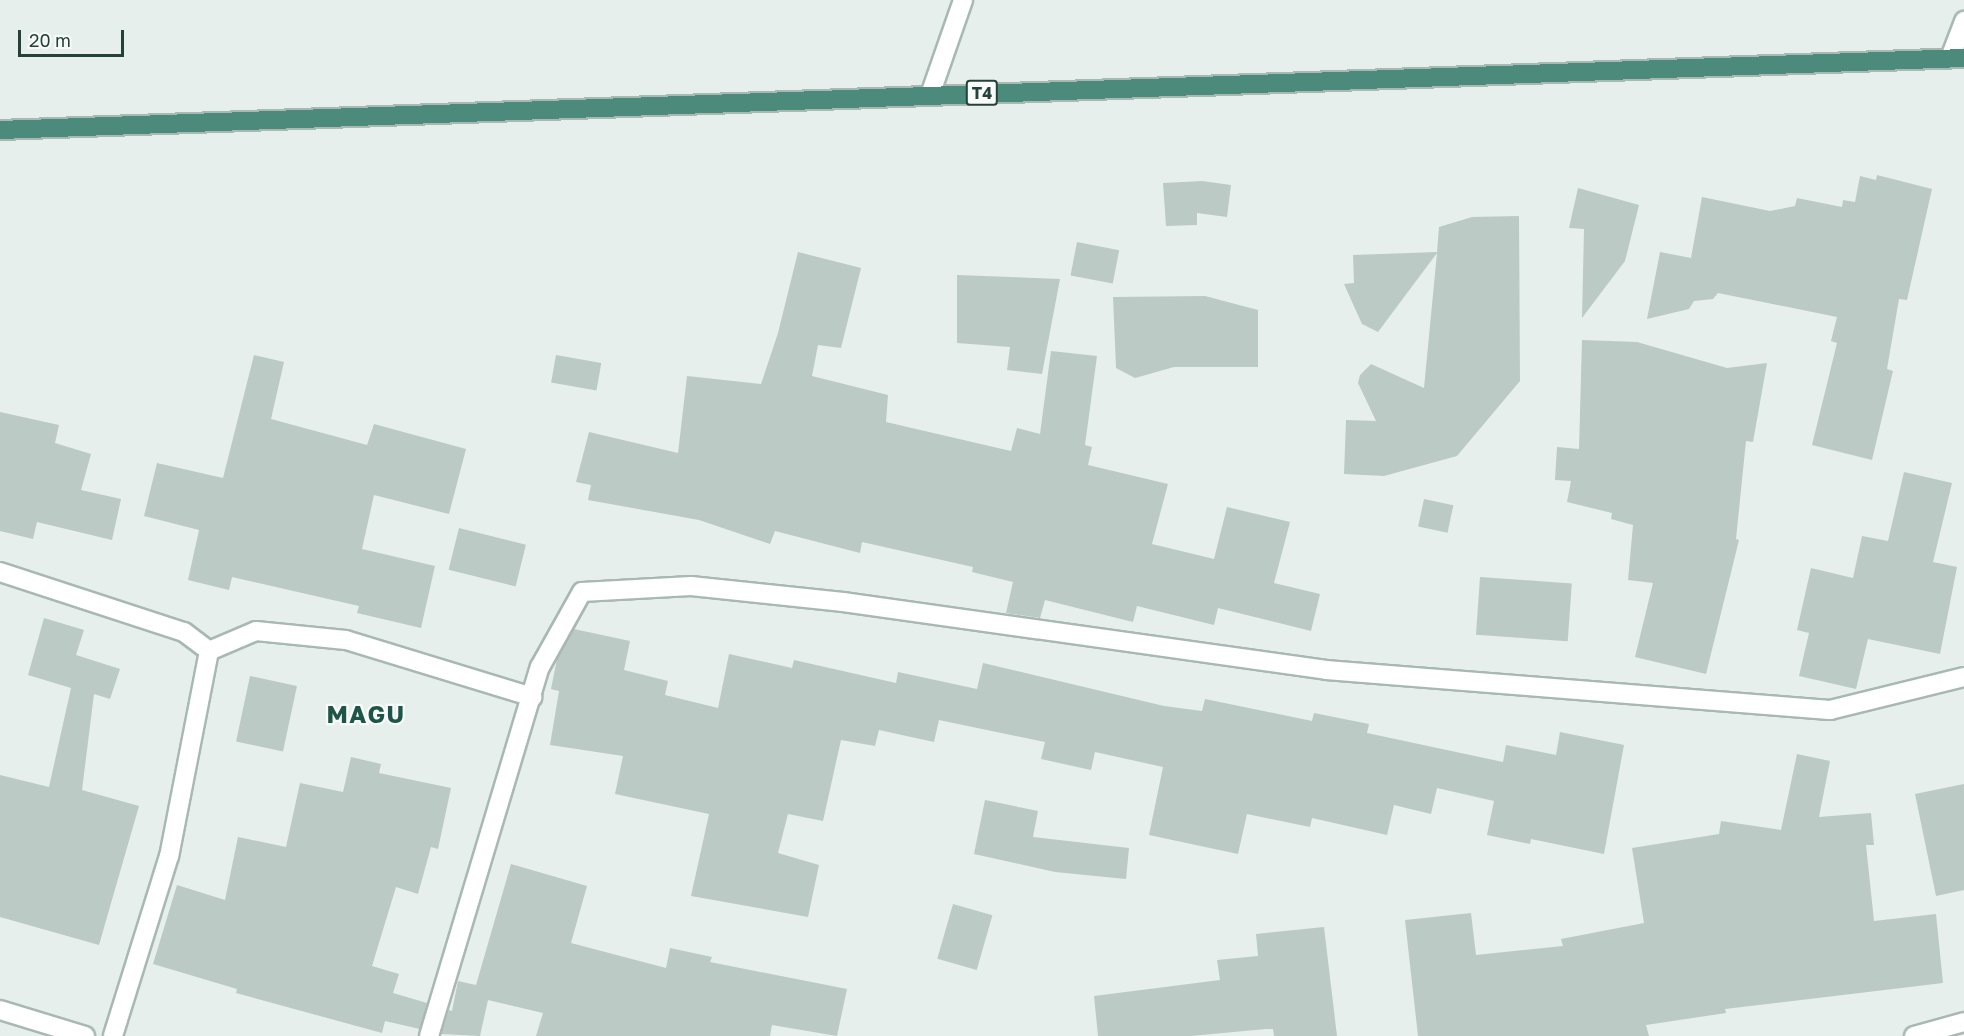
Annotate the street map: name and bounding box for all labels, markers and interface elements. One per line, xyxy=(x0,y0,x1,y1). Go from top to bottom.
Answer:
scale bar xyxy=(21,18,128,56)
text: 20 m xyxy=(29,29,71,51)
road number: T4 xyxy=(966,80,998,106)
district label: MAGU xyxy=(326,700,406,728)

